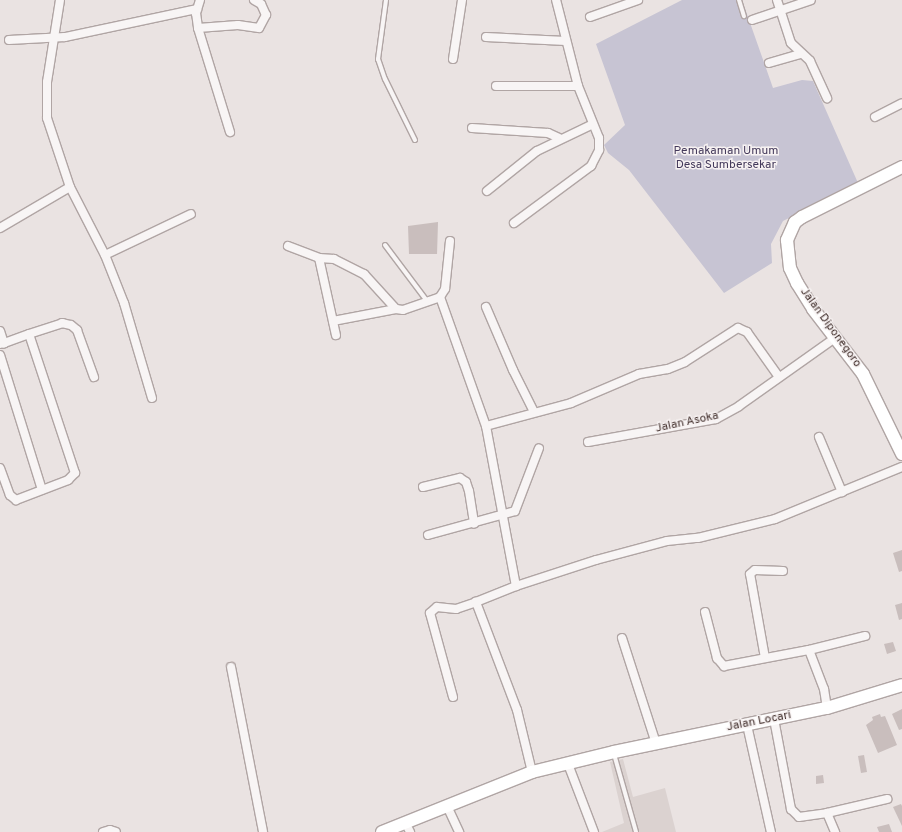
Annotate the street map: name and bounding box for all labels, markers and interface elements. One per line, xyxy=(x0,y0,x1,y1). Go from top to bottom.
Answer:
park label: Pemakaman Umum Desa Sumbersekar xyxy=(674,145,778,173)
street label: Jalan Diponegoro xyxy=(796,285,864,371)
street label: Jalan Asoka xyxy=(654,409,720,437)
street label: Jalan Locari xyxy=(725,709,793,735)

